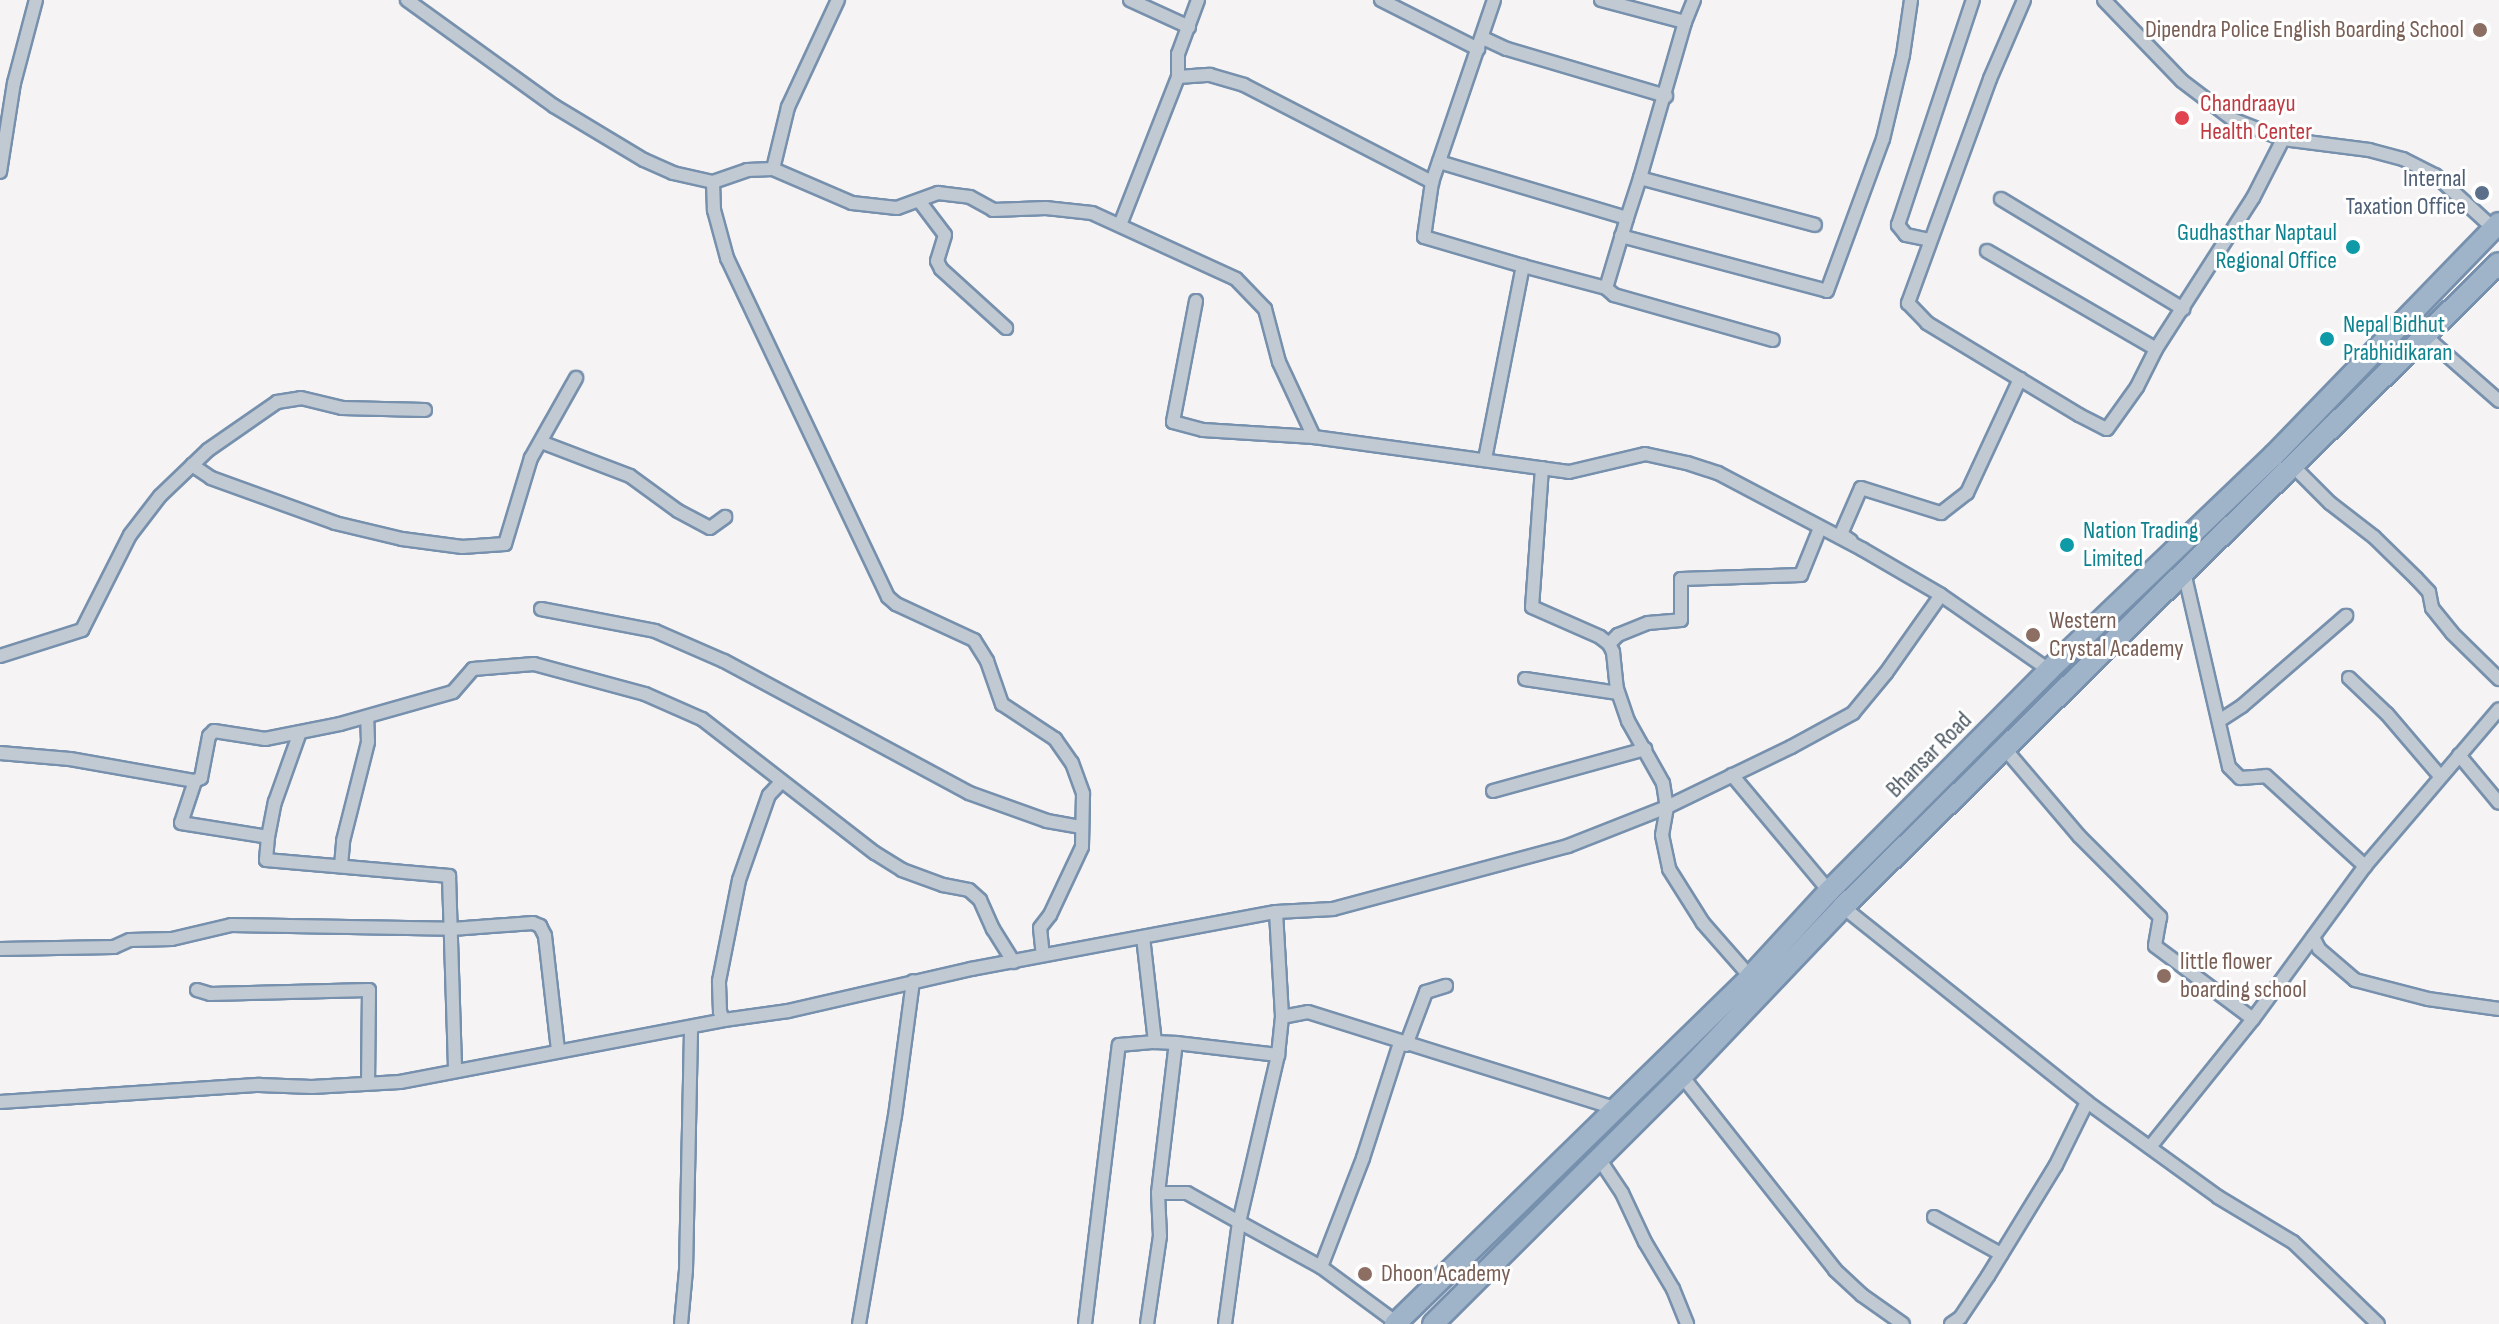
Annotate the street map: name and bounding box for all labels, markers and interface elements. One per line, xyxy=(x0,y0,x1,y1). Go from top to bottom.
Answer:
place label: Dipendra Police English Boarding School xyxy=(2145,16,2464,44)
marker: Dipendra Police English Boarding School xyxy=(2471,21,2489,39)
place label: Chandraayu Health Center xyxy=(2200,90,2312,146)
marker: Chandraayu Health Center xyxy=(2171,107,2193,129)
place label: Internal Taxation Office xyxy=(2346,165,2466,221)
marker: Internal Taxation Office xyxy=(2473,184,2491,202)
place label: Gudhasthar Naptaul Regional Office xyxy=(2177,219,2337,275)
marker: Gudhasthar Naptaul Regional Office xyxy=(2344,238,2362,256)
place label: Nepal Bidhut Prabhidikaran xyxy=(2343,311,2452,367)
marker: Nepal Bidhut Prabhidikaran xyxy=(2318,330,2336,348)
place label: Nation Trading Limited xyxy=(2083,517,2198,573)
marker: Nation Trading Limited xyxy=(2058,536,2076,554)
place label: Western Crystal Academy xyxy=(2049,607,2184,663)
marker: Western Crystal Academy xyxy=(2024,626,2042,644)
street label: Bhansar Road xyxy=(1880,706,1978,804)
place label: little flower boarding school xyxy=(2180,948,2307,1004)
marker: little flower boarding school xyxy=(2155,967,2173,985)
place label: Dhoon Academy xyxy=(1381,1260,1510,1288)
marker: Dhoon Academy xyxy=(1356,1265,1374,1283)

